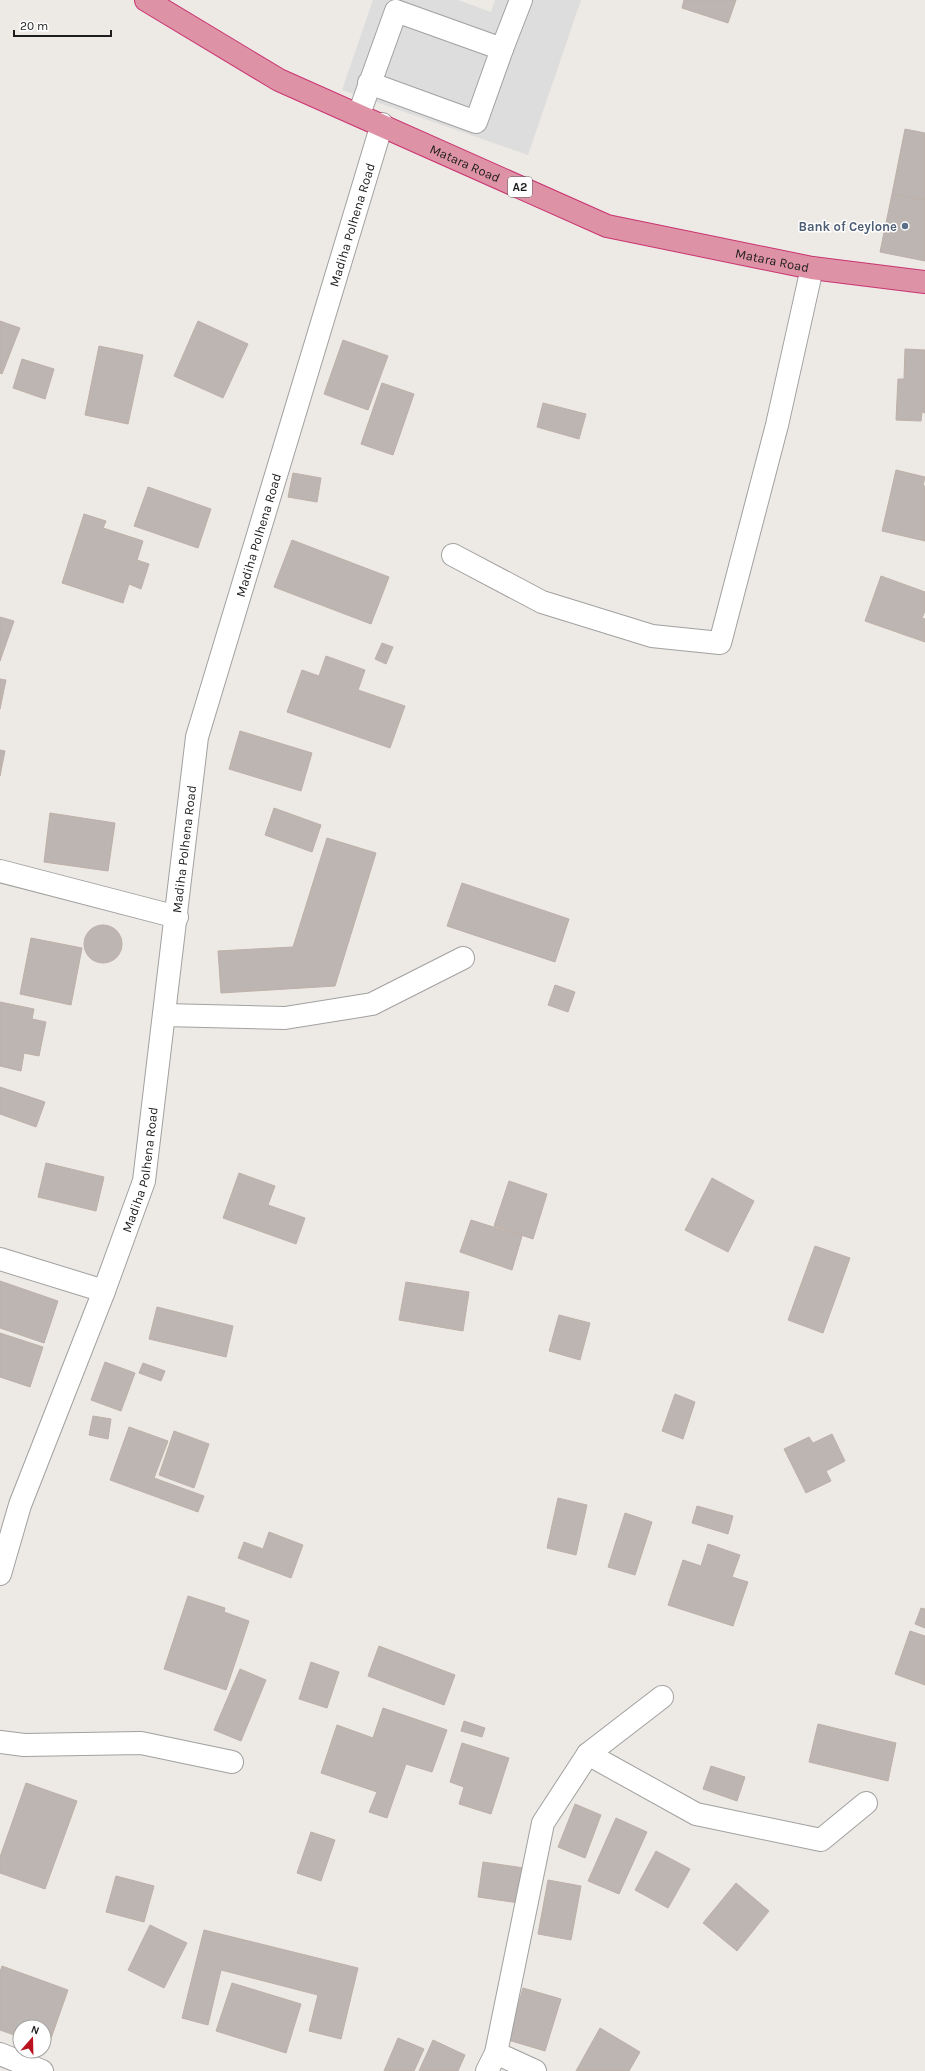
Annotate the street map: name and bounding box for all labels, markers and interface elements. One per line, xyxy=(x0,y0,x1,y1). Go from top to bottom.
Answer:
scale bar xyxy=(14,12,111,38)
text: 20 m xyxy=(20,19,48,33)
street label: Matara Road xyxy=(428,141,502,185)
street label: Madiha Polhena Road xyxy=(326,161,378,289)
road number: A2 xyxy=(508,177,532,197)
place label: Bank of Ceylone xyxy=(798,219,897,234)
marker: Bank of Ceylone xyxy=(900,221,910,231)
street label: Matara Road xyxy=(734,245,811,275)
street label: Madiha Polhena Road xyxy=(233,471,284,599)
street label: Madiha Polhena Road xyxy=(169,785,199,914)
street label: Madiha Polhena Road xyxy=(119,1106,161,1234)
north arrow xyxy=(12,2019,52,2059)
text: N xyxy=(29,2023,41,2038)

